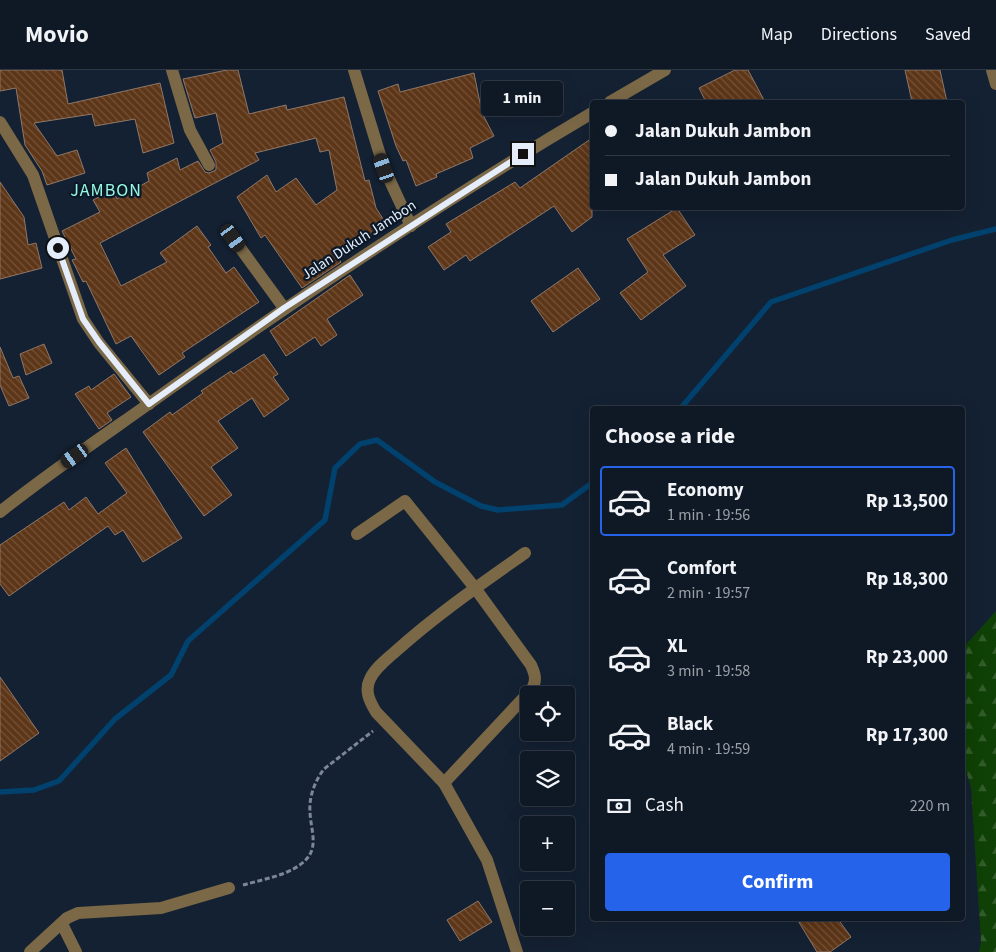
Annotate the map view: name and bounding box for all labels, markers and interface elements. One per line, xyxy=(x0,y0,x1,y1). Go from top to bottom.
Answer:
text: Movio xyxy=(25,17,89,52)
text: Map xyxy=(761,22,793,47)
text: Directions xyxy=(821,22,897,47)
text: Saved xyxy=(925,22,971,47)
callout: 1 min xyxy=(482,82,564,116)
text: 1 min xyxy=(503,87,541,109)
text: Jalan Dukuh Jambon xyxy=(635,118,811,145)
route end xyxy=(512,143,534,165)
car xyxy=(372,151,395,185)
text: Jalan Dukuh Jambon xyxy=(635,166,811,193)
district label: JAMBON xyxy=(70,178,142,203)
street label: Jalan Dukuh Jambon xyxy=(297,195,421,285)
car xyxy=(218,221,247,255)
route start xyxy=(47,237,69,259)
text: Choose a ride xyxy=(605,420,735,452)
car xyxy=(58,441,91,471)
text: Economy xyxy=(667,477,744,504)
icon: car xyxy=(607,479,652,524)
text: Rp 13,500 xyxy=(866,488,948,515)
text: 1 min · 19:56 xyxy=(667,504,750,526)
text: Comfort xyxy=(667,555,737,582)
icon: car xyxy=(607,557,652,602)
text: Rp 18,300 xyxy=(866,566,948,593)
text: 2 min · 19:57 xyxy=(667,582,750,604)
text: XL xyxy=(667,633,688,660)
icon: car xyxy=(607,635,652,680)
text: Rp 23,000 xyxy=(866,644,948,671)
text: 3 min · 19:58 xyxy=(667,660,750,682)
map controls xyxy=(520,686,575,936)
button: locate xyxy=(520,686,575,741)
text: Black xyxy=(667,711,713,738)
icon: car xyxy=(607,713,652,758)
text: Rp 17,300 xyxy=(866,722,948,749)
text: 4 min · 19:59 xyxy=(667,738,750,760)
button: layers xyxy=(520,751,575,806)
icon: cash xyxy=(605,792,633,820)
text: Cash xyxy=(645,792,684,819)
text: 220 m xyxy=(910,795,950,817)
button: + xyxy=(520,816,575,871)
button: Confirm xyxy=(605,853,950,911)
button: − xyxy=(520,881,575,936)

